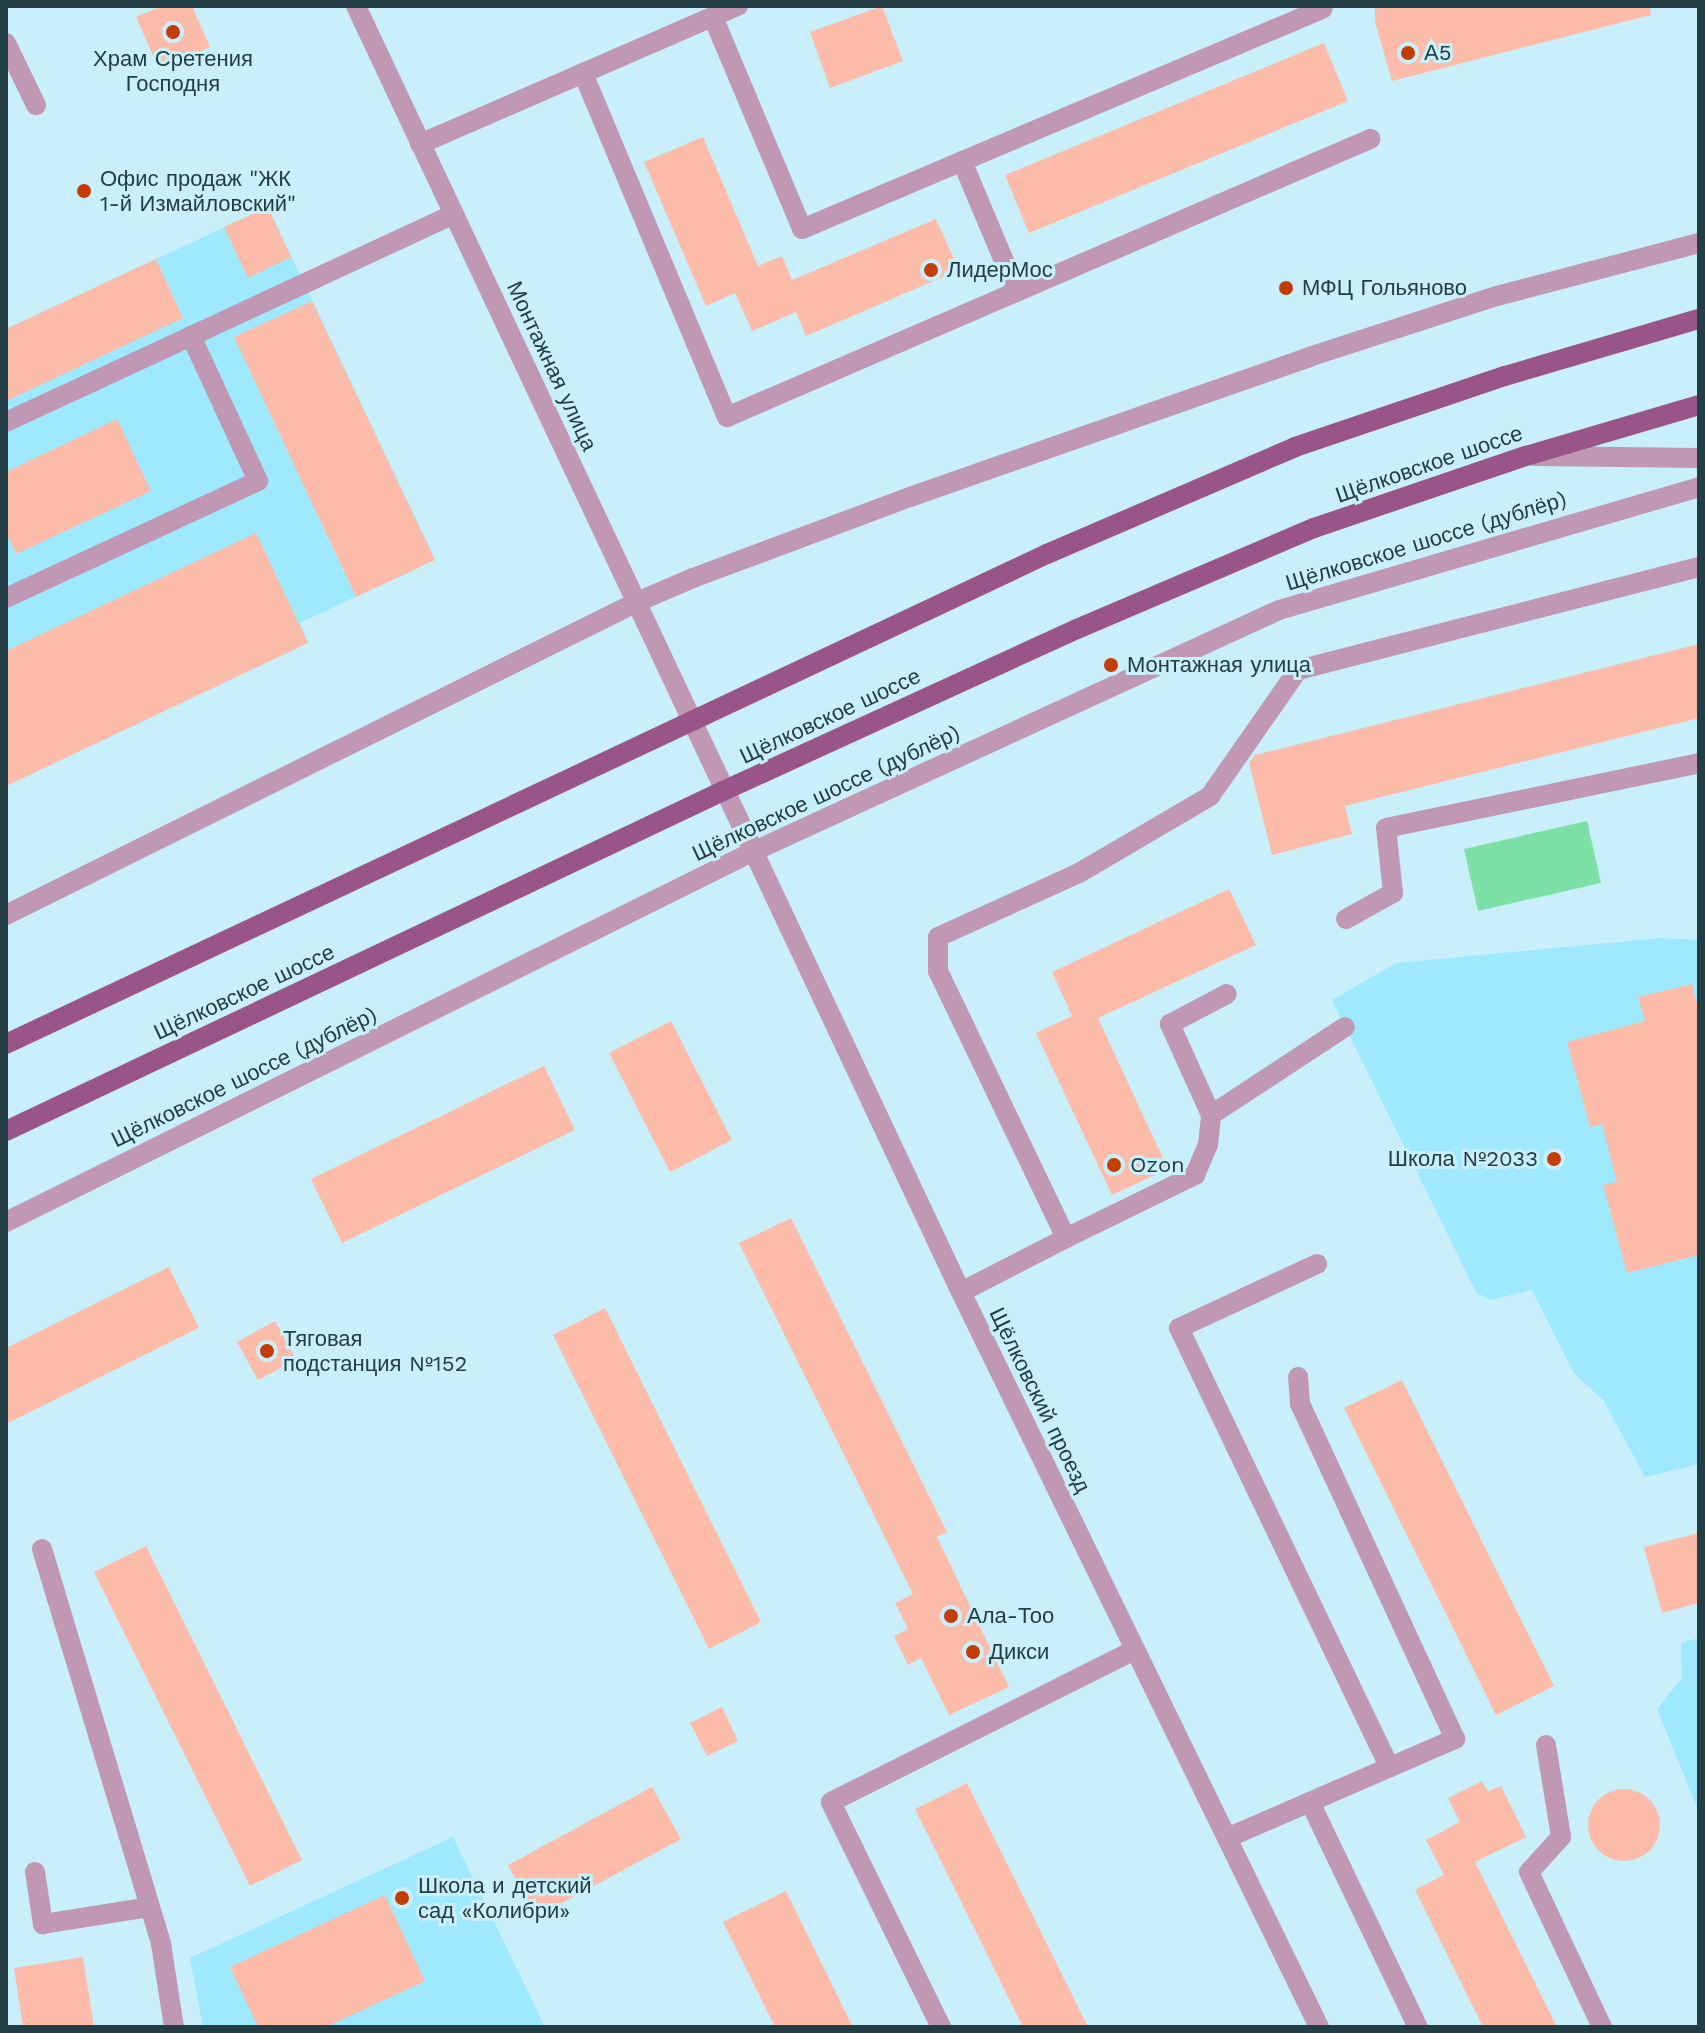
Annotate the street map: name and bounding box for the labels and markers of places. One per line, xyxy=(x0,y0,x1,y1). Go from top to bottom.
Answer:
marker: Храм Сретения Господня xyxy=(164,23,182,41)
place label: А5 xyxy=(1424,40,1451,66)
marker: А5 xyxy=(1399,44,1417,62)
place label: Храм Сретения Господня xyxy=(93,45,253,96)
place label: Офис продаж "ЖК 1-й Измайловский" xyxy=(100,165,296,216)
marker: Офис продаж "ЖК 1-й Измайловский" xyxy=(75,182,93,200)
place label: ЛидерМос xyxy=(947,257,1053,283)
marker: ЛидерМос xyxy=(922,261,940,279)
place label: МФЦ Гольяново xyxy=(1302,275,1467,301)
marker: МФЦ Гольяново xyxy=(1277,279,1295,297)
place label: Монтажная улица xyxy=(1127,652,1311,678)
marker: Монтажная улица xyxy=(1102,656,1120,674)
place label: Школа №2033 xyxy=(1388,1146,1538,1172)
marker: Школа №2033 xyxy=(1545,1150,1563,1168)
place label: Ozon xyxy=(1130,1152,1185,1178)
marker: Ozon xyxy=(1105,1156,1123,1174)
place label: Тяговая подстанция №152 xyxy=(283,1325,467,1376)
marker: Тяговая подстанция №152 xyxy=(258,1342,276,1360)
place label: Ала-Тоо xyxy=(967,1603,1054,1629)
marker: Ала-Тоо xyxy=(942,1607,960,1625)
place label: Дикси xyxy=(989,1639,1049,1665)
marker: Дикси xyxy=(964,1643,982,1661)
place label: Школа и детский сад «Колибри» xyxy=(418,1872,592,1924)
marker: Школа и детский сад «Колибри» xyxy=(393,1889,411,1907)

